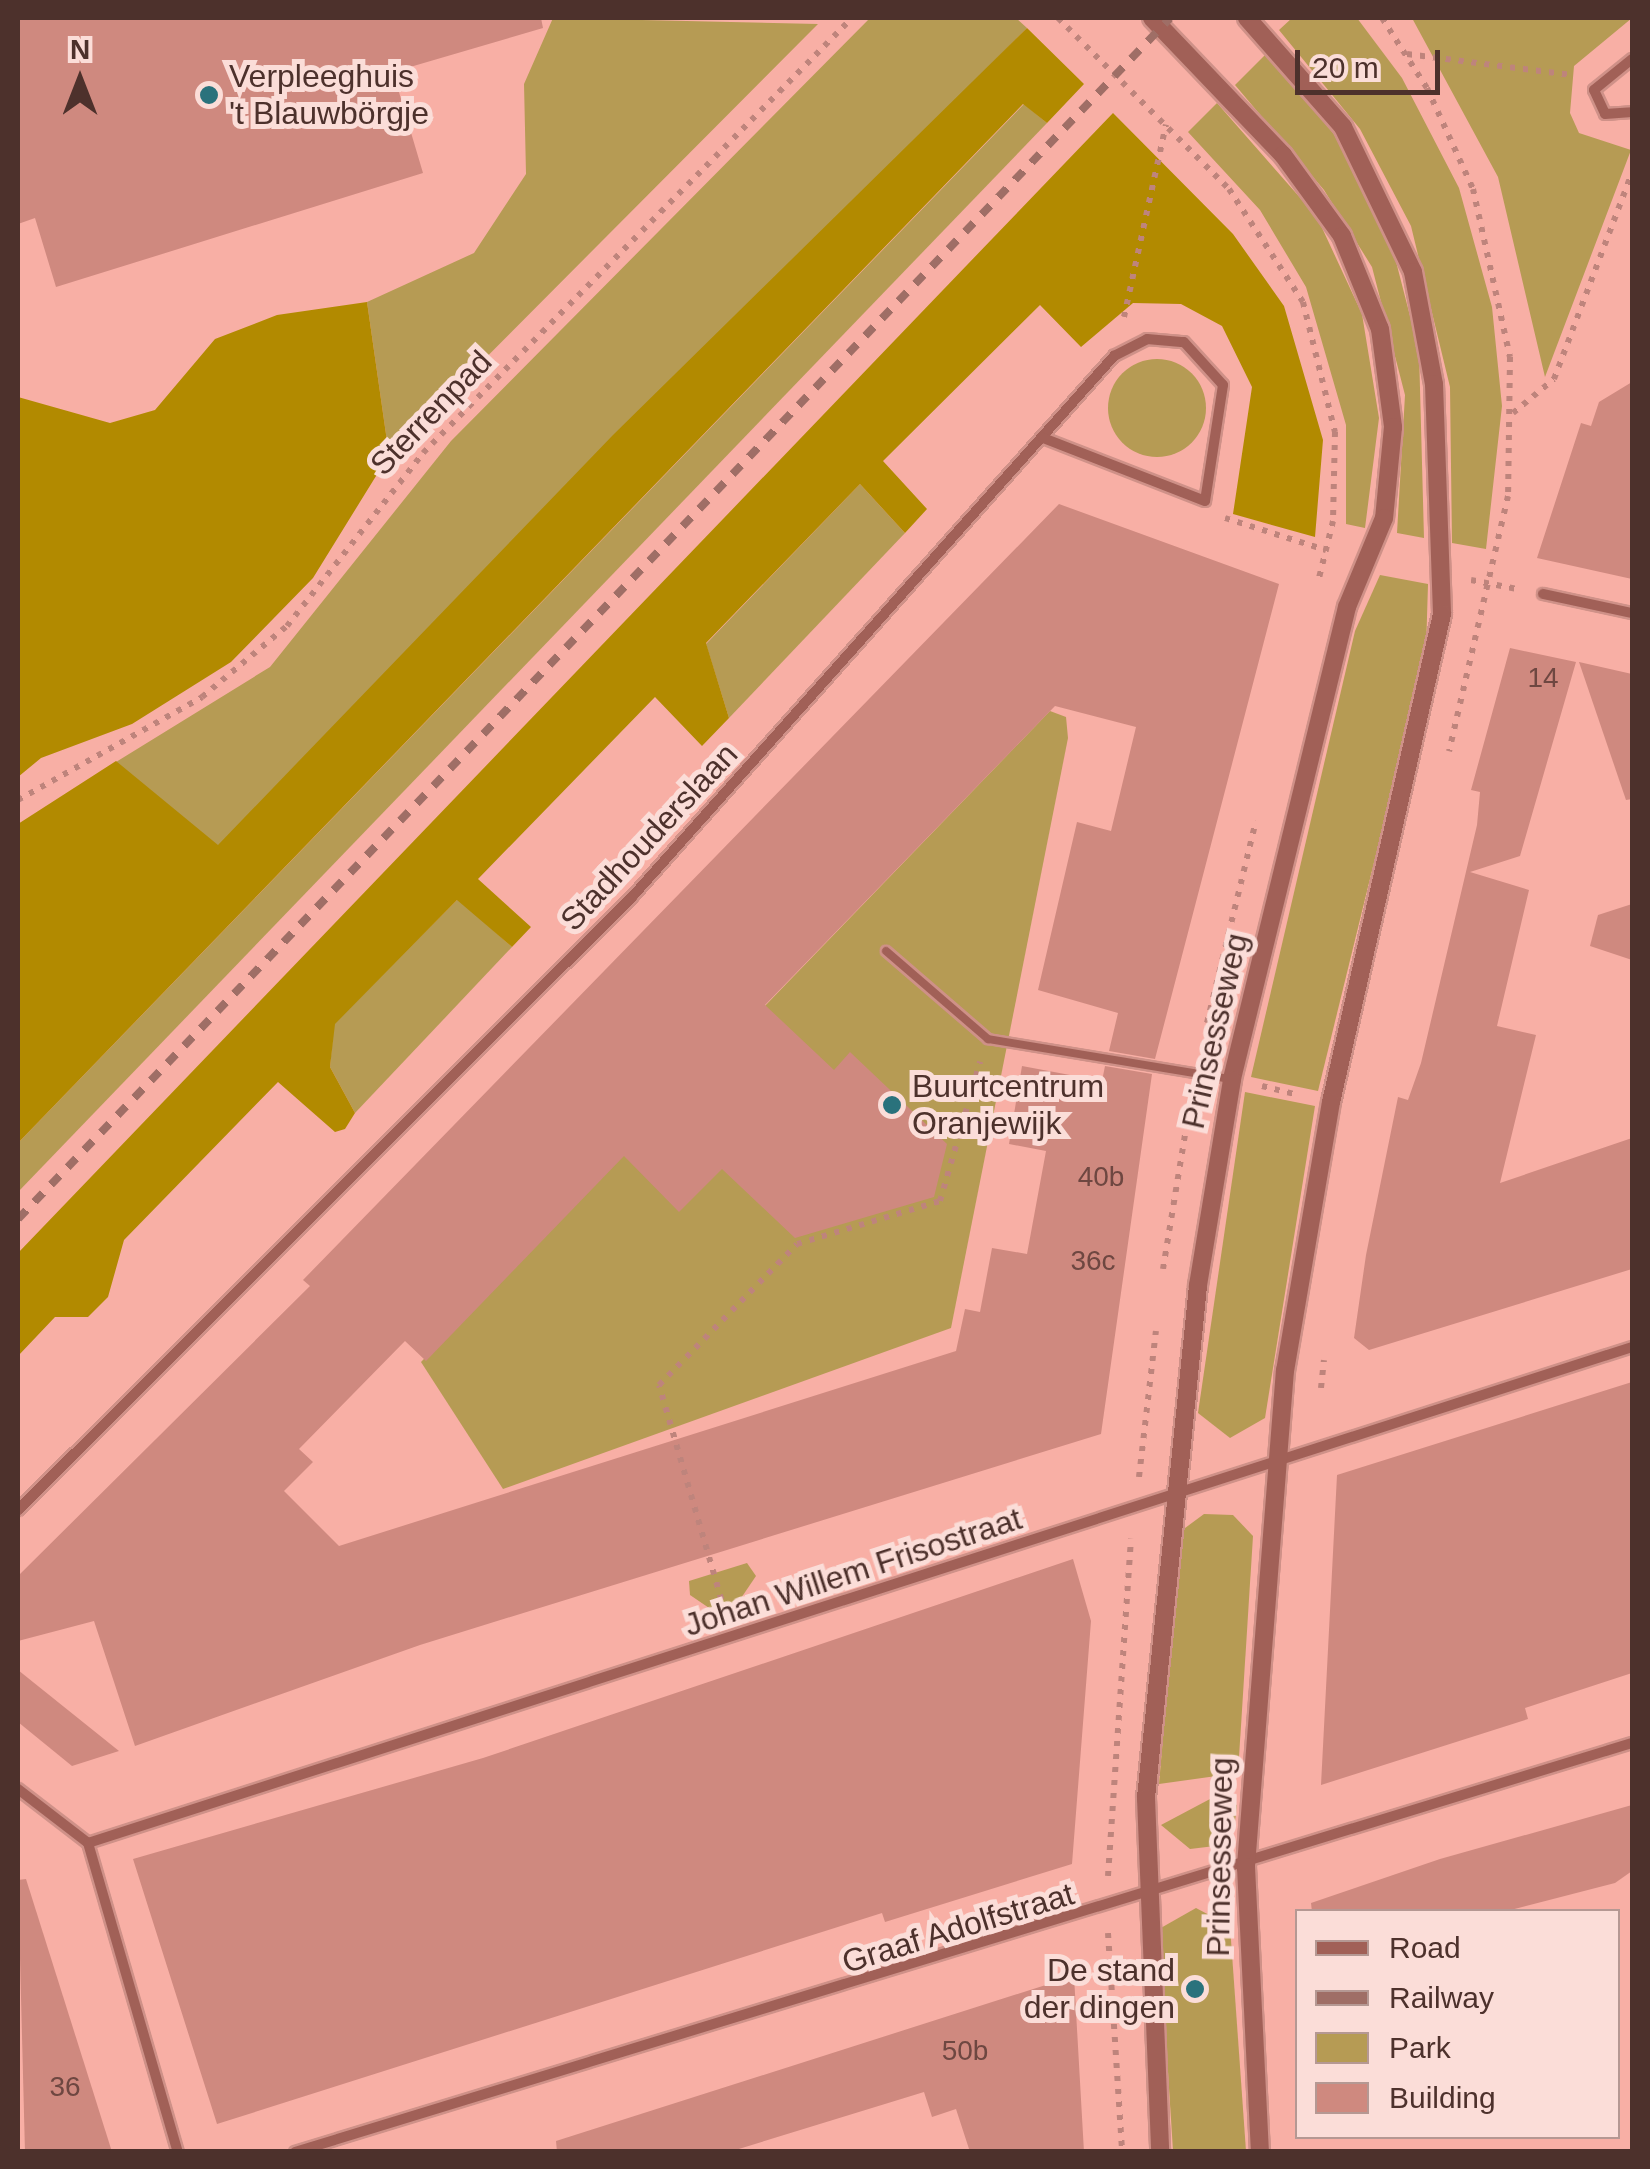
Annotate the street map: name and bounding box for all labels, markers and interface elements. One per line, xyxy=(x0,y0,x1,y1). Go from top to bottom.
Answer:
north arrow xyxy=(30,30,130,130)
scale bar xyxy=(1300,30,1445,92)
text: N xyxy=(70,34,90,65)
text: 20 m xyxy=(1312,51,1379,84)
place label: Verpleeghuis 't Blauwbörgje xyxy=(229,58,429,133)
marker: Verpleeghuis 't Blauwbörgje xyxy=(198,84,220,106)
street label: Sterrenpad xyxy=(362,343,500,483)
house number: 14 xyxy=(1527,661,1559,695)
street label: Stadhouderslaan xyxy=(552,735,746,939)
street label: Prinsesseweg xyxy=(1174,930,1256,1132)
place label: Buurtcentrum Oranjewijk xyxy=(912,1068,1104,1143)
marker: Buurtcentrum Oranjewijk xyxy=(881,1094,903,1116)
house number: 40b xyxy=(1078,1160,1124,1194)
house number: 36c xyxy=(1070,1244,1116,1278)
street label: Johan Willem Frisostraat xyxy=(680,1499,1026,1645)
street label: Prinsesseweg xyxy=(1199,1757,1241,1957)
street label: Graaf Adolfstraat xyxy=(837,1874,1079,1982)
legend xyxy=(1295,1909,1620,2139)
text: Road xyxy=(1389,1931,1461,1964)
place label: De stand der dingen xyxy=(1024,1952,1175,2027)
marker: De stand der dingen xyxy=(1184,1978,1206,2000)
text: Railway xyxy=(1389,1981,1494,2014)
text: Park xyxy=(1389,2031,1451,2064)
house number: 50b xyxy=(942,2034,988,2068)
house number: 36 xyxy=(49,2070,81,2104)
text: Building xyxy=(1389,2081,1496,2114)

